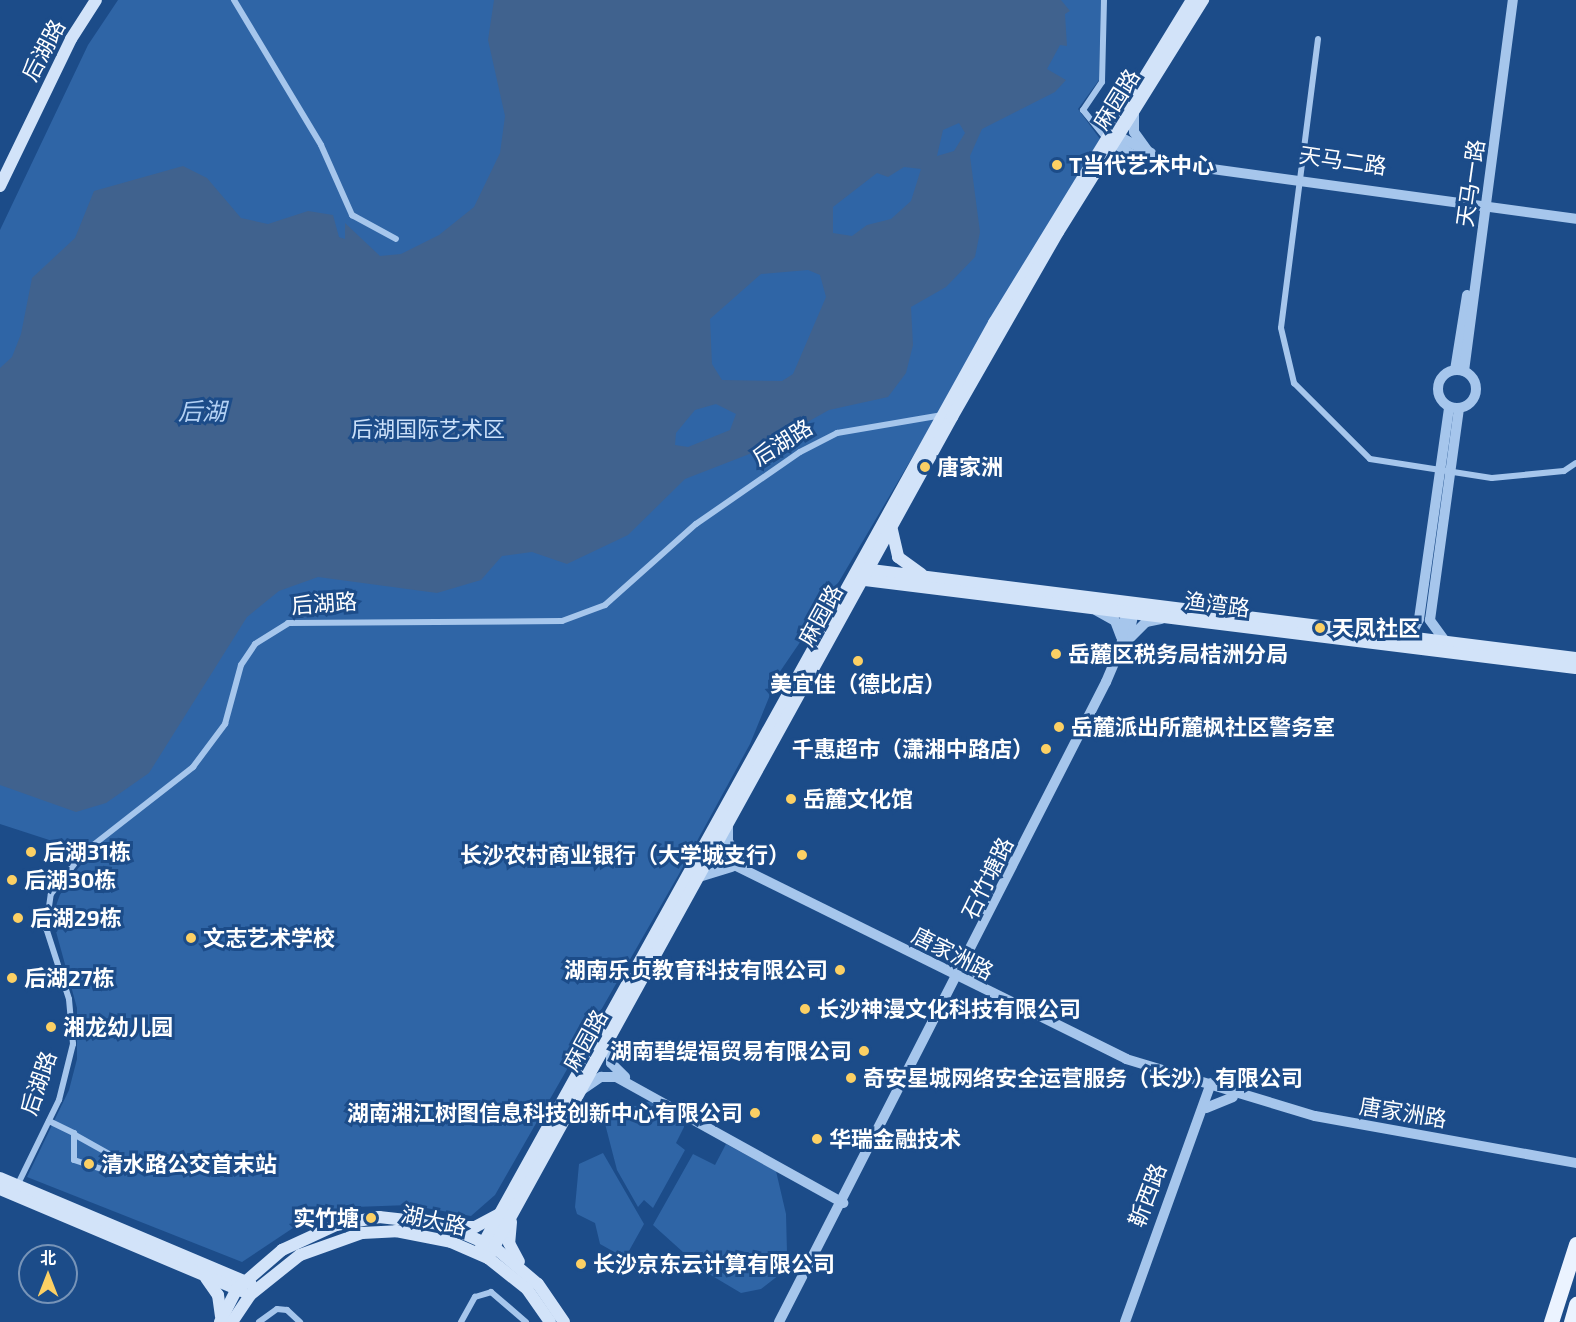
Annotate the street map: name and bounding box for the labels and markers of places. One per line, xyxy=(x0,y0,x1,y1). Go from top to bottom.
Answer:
place label: T当代艺术中心 xyxy=(1069,152,1214,178)
marker: T当代艺术中心 xyxy=(1050,158,1064,172)
place label: 唐家洲 xyxy=(937,454,1003,480)
marker: 唐家洲 xyxy=(918,460,932,474)
place label: 天凤社区 xyxy=(1332,615,1420,641)
marker: 天凤社区 xyxy=(1313,621,1327,635)
place label: 岳麓区税务局桔洲分局 xyxy=(1068,641,1288,667)
marker: 岳麓区税务局桔洲分局 xyxy=(1049,647,1063,661)
marker: 美宜佳（德比店） xyxy=(851,654,865,668)
place label: 美宜佳（德比店） xyxy=(770,671,946,697)
place label: 岳麓派出所麓枫社区警务室 xyxy=(1071,714,1335,740)
marker: 岳麓派出所麓枫社区警务室 xyxy=(1052,720,1066,734)
place label: 千惠超市（潇湘中路店） xyxy=(792,736,1034,762)
marker: 千惠超市（潇湘中路店） xyxy=(1039,742,1053,756)
place label: 岳麓文化馆 xyxy=(803,786,913,812)
marker: 岳麓文化馆 xyxy=(784,792,798,806)
place label: 后湖31栋 xyxy=(43,839,131,865)
place label: 长沙农村商业银行（大学城支行） xyxy=(460,842,790,868)
marker: 后湖31栋 xyxy=(24,845,38,859)
marker: 长沙农村商业银行（大学城支行） xyxy=(795,848,809,862)
place label: 后湖30栋 xyxy=(24,867,116,893)
marker: 后湖30栋 xyxy=(5,873,19,887)
place label: 后湖29栋 xyxy=(30,905,122,931)
marker: 后湖29栋 xyxy=(11,911,25,925)
place label: 文志艺术学校 xyxy=(203,925,335,951)
marker: 文志艺术学校 xyxy=(184,931,198,945)
place label: 湖南乐贞教育科技有限公司 xyxy=(564,957,828,983)
marker: 湖南乐贞教育科技有限公司 xyxy=(833,963,847,977)
place label: 后湖27栋 xyxy=(24,965,114,991)
marker: 后湖27栋 xyxy=(5,971,19,985)
place label: 长沙神漫文化科技有限公司 xyxy=(817,996,1081,1022)
marker: 长沙神漫文化科技有限公司 xyxy=(798,1002,812,1016)
place label: 湘龙幼儿园 xyxy=(63,1014,173,1040)
marker: 湘龙幼儿园 xyxy=(44,1020,58,1034)
place label: 湖南碧缇福贸易有限公司 xyxy=(610,1038,852,1064)
marker: 湖南碧缇福贸易有限公司 xyxy=(857,1044,871,1058)
place label: 奇安星城网络安全运营服务（长沙）有限公司 xyxy=(863,1065,1303,1091)
marker: 奇安星城网络安全运营服务（长沙）有限公司 xyxy=(844,1071,858,1085)
place label: 湖南湘江树图信息科技创新中心有限公司 xyxy=(347,1100,743,1126)
marker: 湖南湘江树图信息科技创新中心有限公司 xyxy=(748,1106,762,1120)
place label: 华瑞金融技术 xyxy=(829,1126,961,1152)
marker: 华瑞金融技术 xyxy=(810,1132,824,1146)
place label: 清水路公交首末站 xyxy=(101,1151,277,1177)
marker: 清水路公交首末站 xyxy=(82,1157,96,1171)
place label: 实竹塘 xyxy=(293,1205,359,1231)
marker: 实竹塘 xyxy=(364,1211,378,1225)
place label: 长沙京东云计算有限公司 xyxy=(593,1251,835,1277)
marker: 长沙京东云计算有限公司 xyxy=(574,1257,588,1271)

